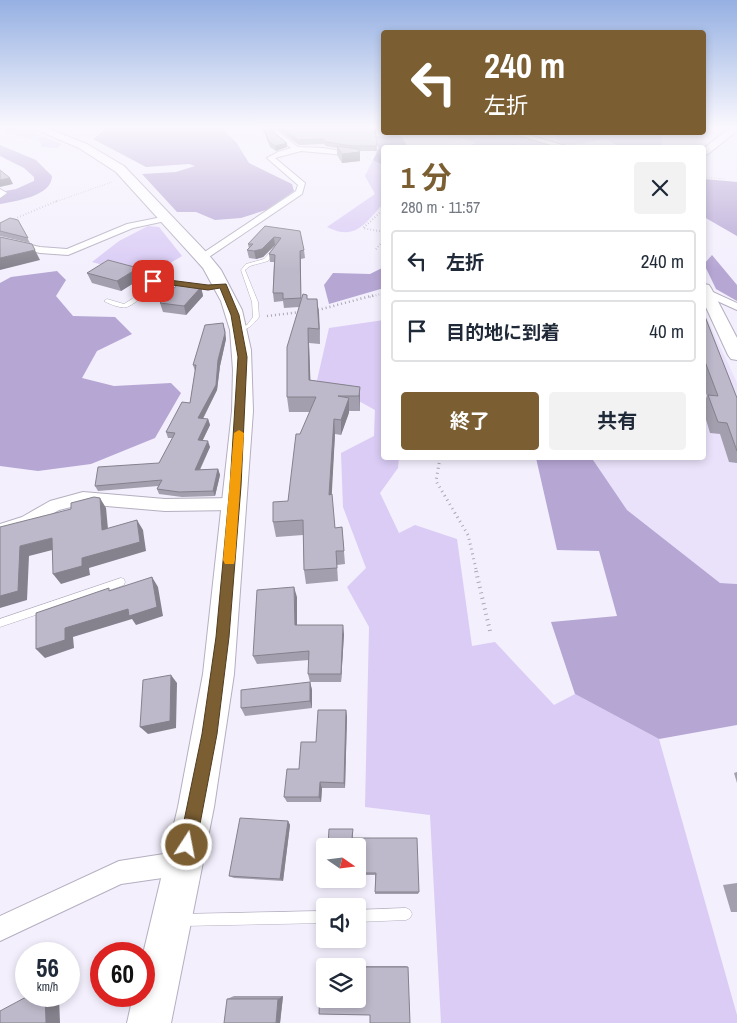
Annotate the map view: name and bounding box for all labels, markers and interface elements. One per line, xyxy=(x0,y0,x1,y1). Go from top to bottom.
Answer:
text: 240 m xyxy=(484,42,565,89)
icon: left xyxy=(401,50,466,115)
text: 左折 xyxy=(484,90,528,120)
text: 1 分 xyxy=(401,157,452,197)
button: close xyxy=(634,162,686,214)
text: 280 m · 11:57 xyxy=(401,196,480,218)
icon: left xyxy=(403,247,431,275)
text: 240 m xyxy=(641,248,684,274)
text: 左折 xyxy=(446,249,484,275)
pin xyxy=(132,260,174,302)
icon: arrive xyxy=(139,267,167,295)
icon: arrive xyxy=(403,317,431,345)
text: 40 m xyxy=(649,318,684,344)
text: 目的地に到着 xyxy=(446,319,560,345)
button: 終了 xyxy=(401,392,539,450)
button: 共有 xyxy=(549,392,686,450)
position arrow xyxy=(160,818,212,870)
north arrow xyxy=(316,838,366,888)
map controls xyxy=(316,838,366,1008)
button: sound xyxy=(316,898,366,948)
speed limit sign: 60 xyxy=(90,942,155,1007)
text: 56 xyxy=(36,951,59,985)
button: layers xyxy=(316,958,366,1008)
text: km/h xyxy=(37,979,58,995)

